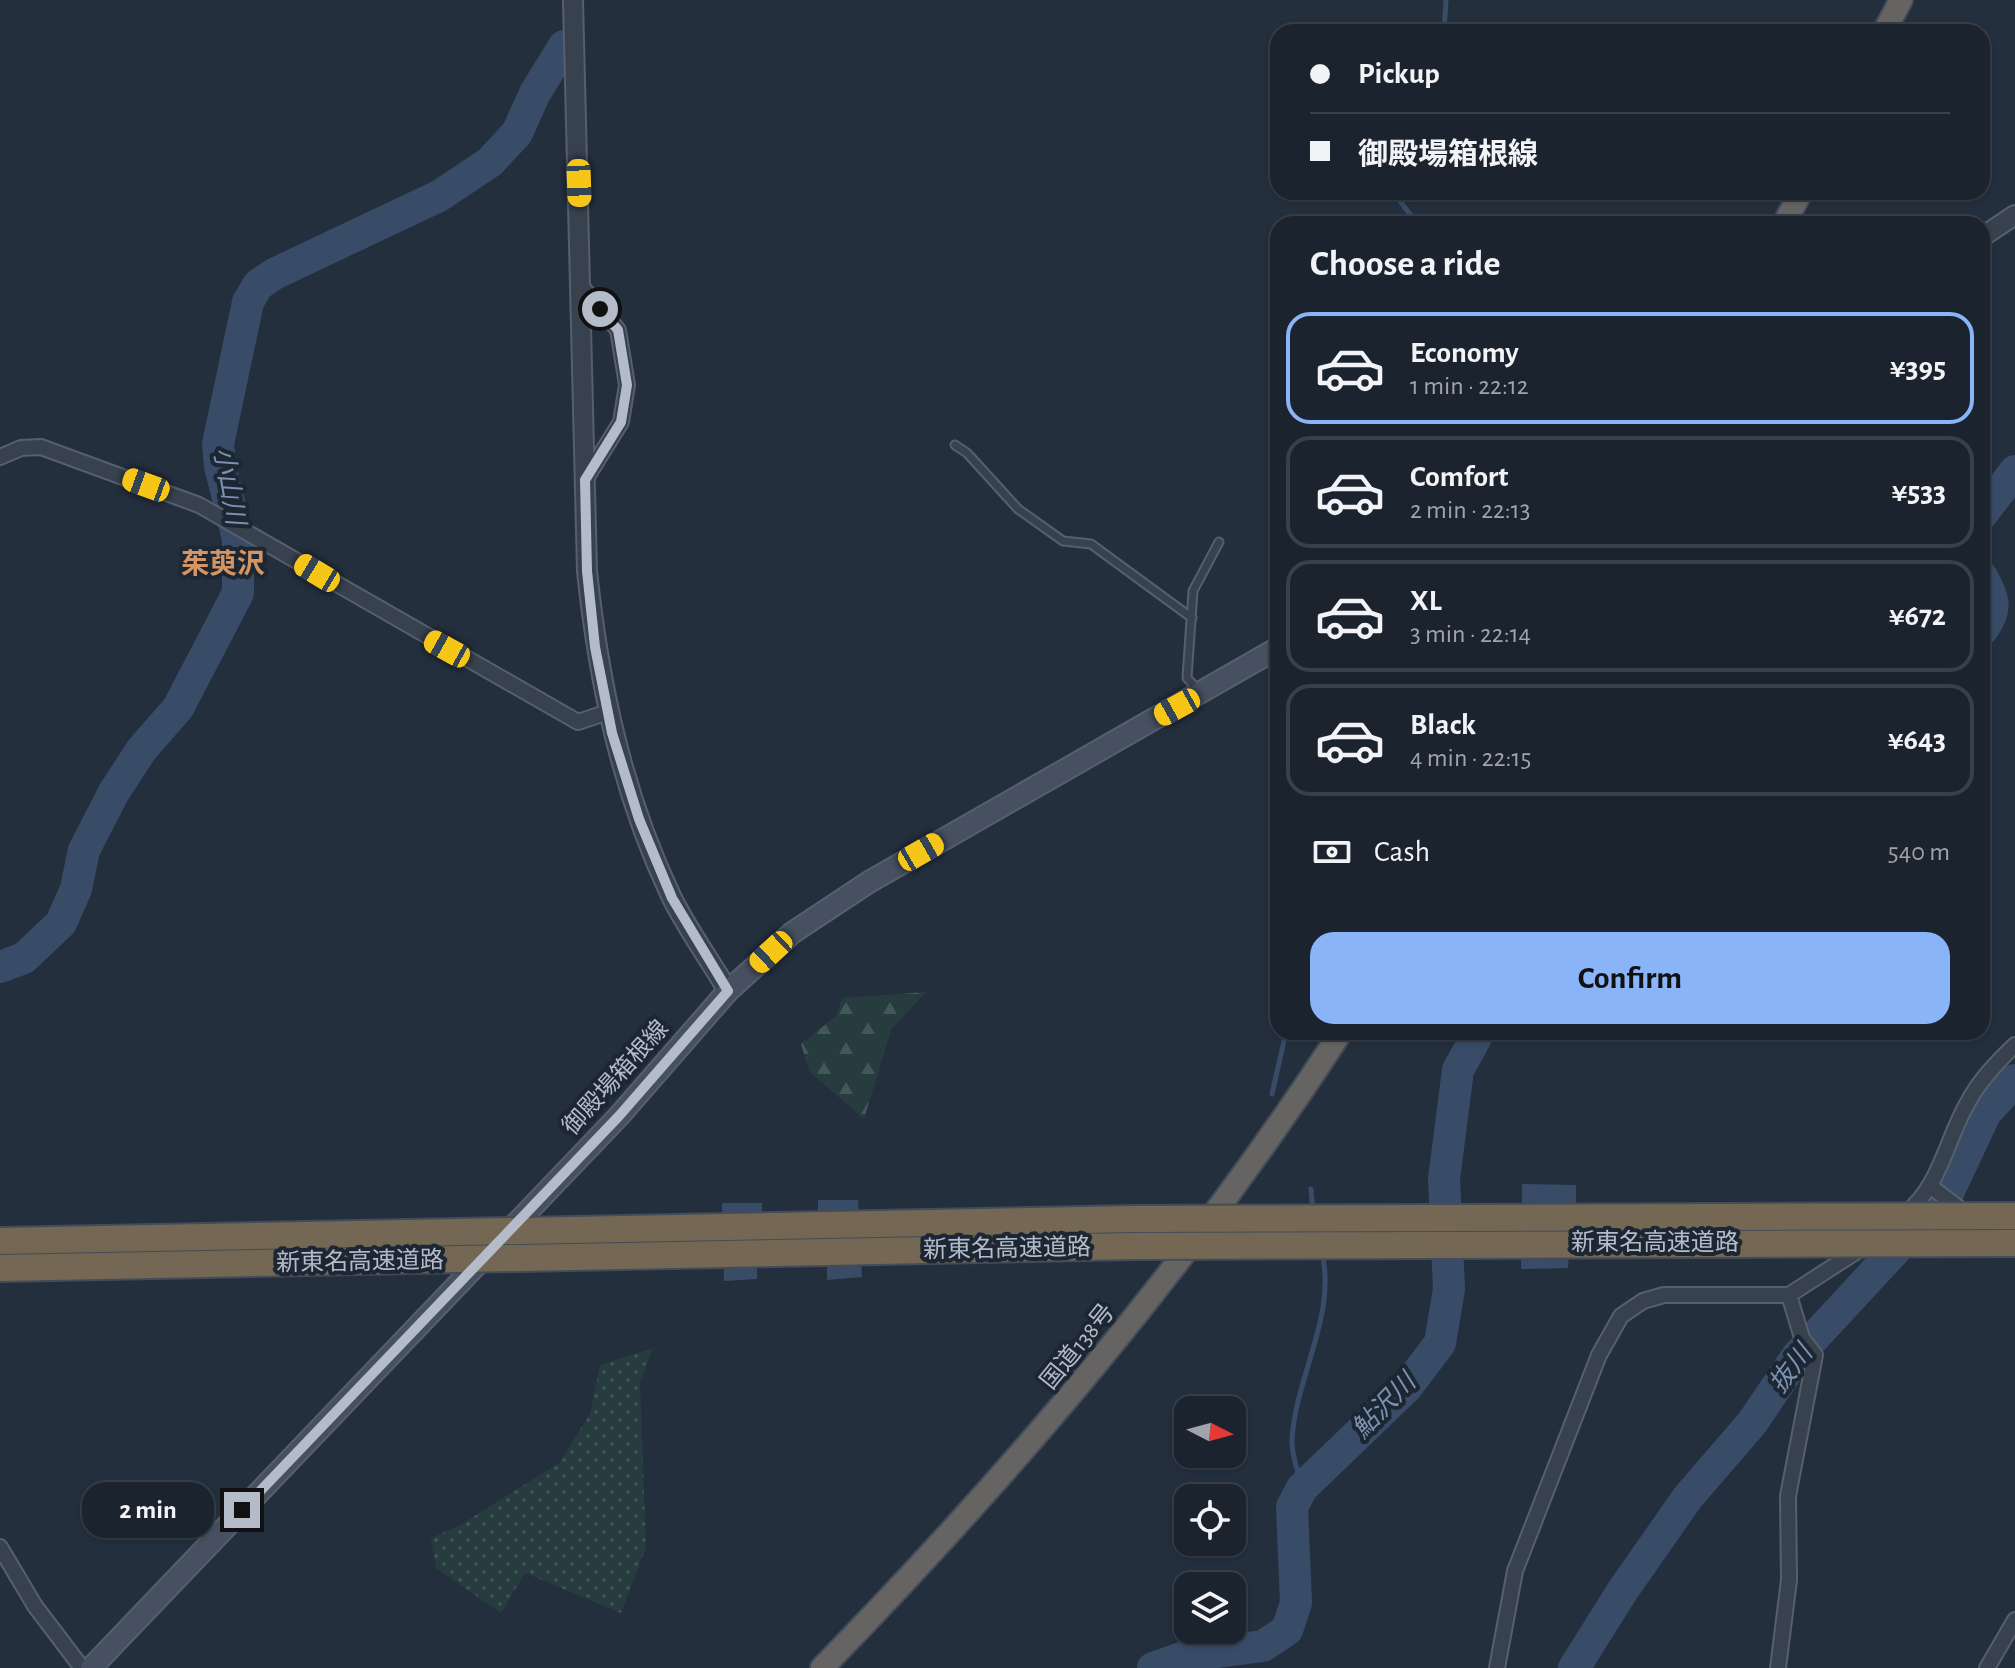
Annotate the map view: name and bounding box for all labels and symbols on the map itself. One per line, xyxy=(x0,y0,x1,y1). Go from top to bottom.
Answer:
car xyxy=(566,159,592,207)
route start xyxy=(582,291,618,327)
water label: 小山川 xyxy=(209,445,250,530)
car xyxy=(119,466,173,504)
district label: 茱萸沢 xyxy=(181,549,265,579)
car xyxy=(290,550,344,596)
car xyxy=(420,627,474,671)
car xyxy=(1150,685,1204,729)
car xyxy=(894,830,948,874)
car xyxy=(745,927,797,977)
street label: 御殿場箱根線 xyxy=(557,1015,673,1140)
street label: 新東名高速道路 xyxy=(1571,1229,1739,1255)
street label: 新東名高速道路 xyxy=(923,1234,1091,1262)
street label: 新東名高速道路 xyxy=(276,1247,444,1275)
street label: 国道138号 xyxy=(1035,1299,1119,1394)
water label: 抜川 xyxy=(1764,1337,1819,1398)
water label: 鮎沢川 xyxy=(1347,1366,1423,1443)
north arrow xyxy=(1174,1396,1246,1468)
callout: 2 min xyxy=(82,1482,214,1538)
route end xyxy=(224,1492,260,1528)

